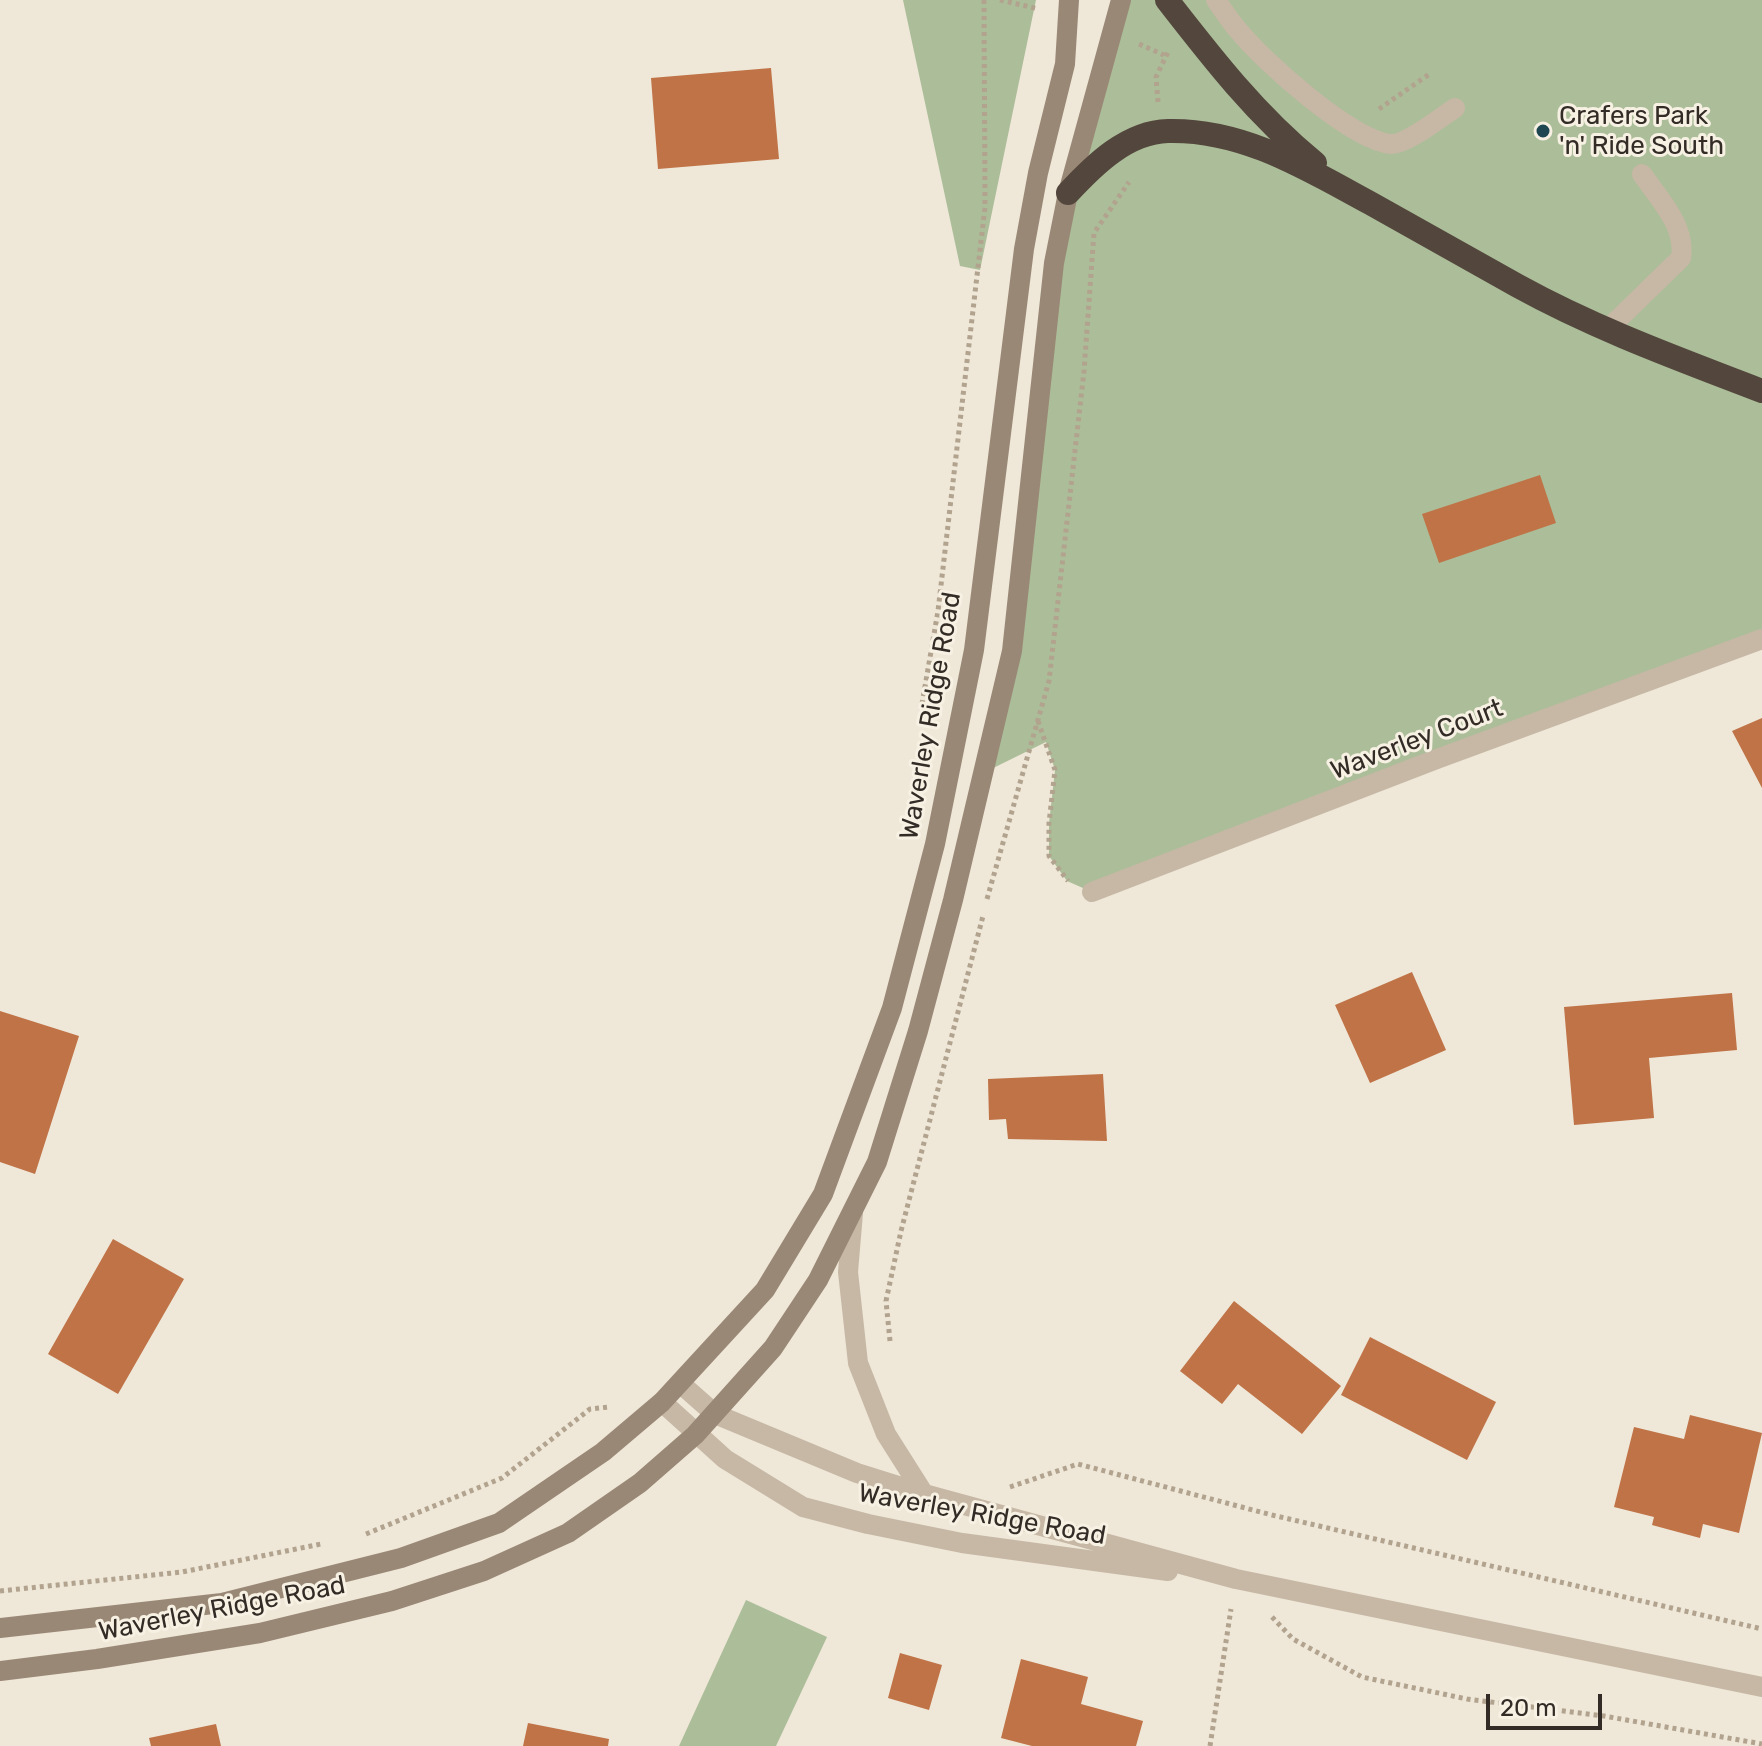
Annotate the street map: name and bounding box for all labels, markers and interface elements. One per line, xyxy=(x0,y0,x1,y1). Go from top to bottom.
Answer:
place label: Crafers Park 'n' Ride South xyxy=(1559,100,1724,162)
marker: Crafers Park 'n' Ride South xyxy=(1534,122,1552,140)
street label: Waverley Ridge Road xyxy=(894,590,968,842)
street label: Waverley Court xyxy=(1327,693,1507,787)
street label: Waverley Ridge Road xyxy=(856,1478,1108,1552)
street label: Waverley Ridge Road xyxy=(96,1570,348,1648)
scale bar xyxy=(1490,1678,1606,1728)
text: 20 m xyxy=(1500,1694,1557,1722)

